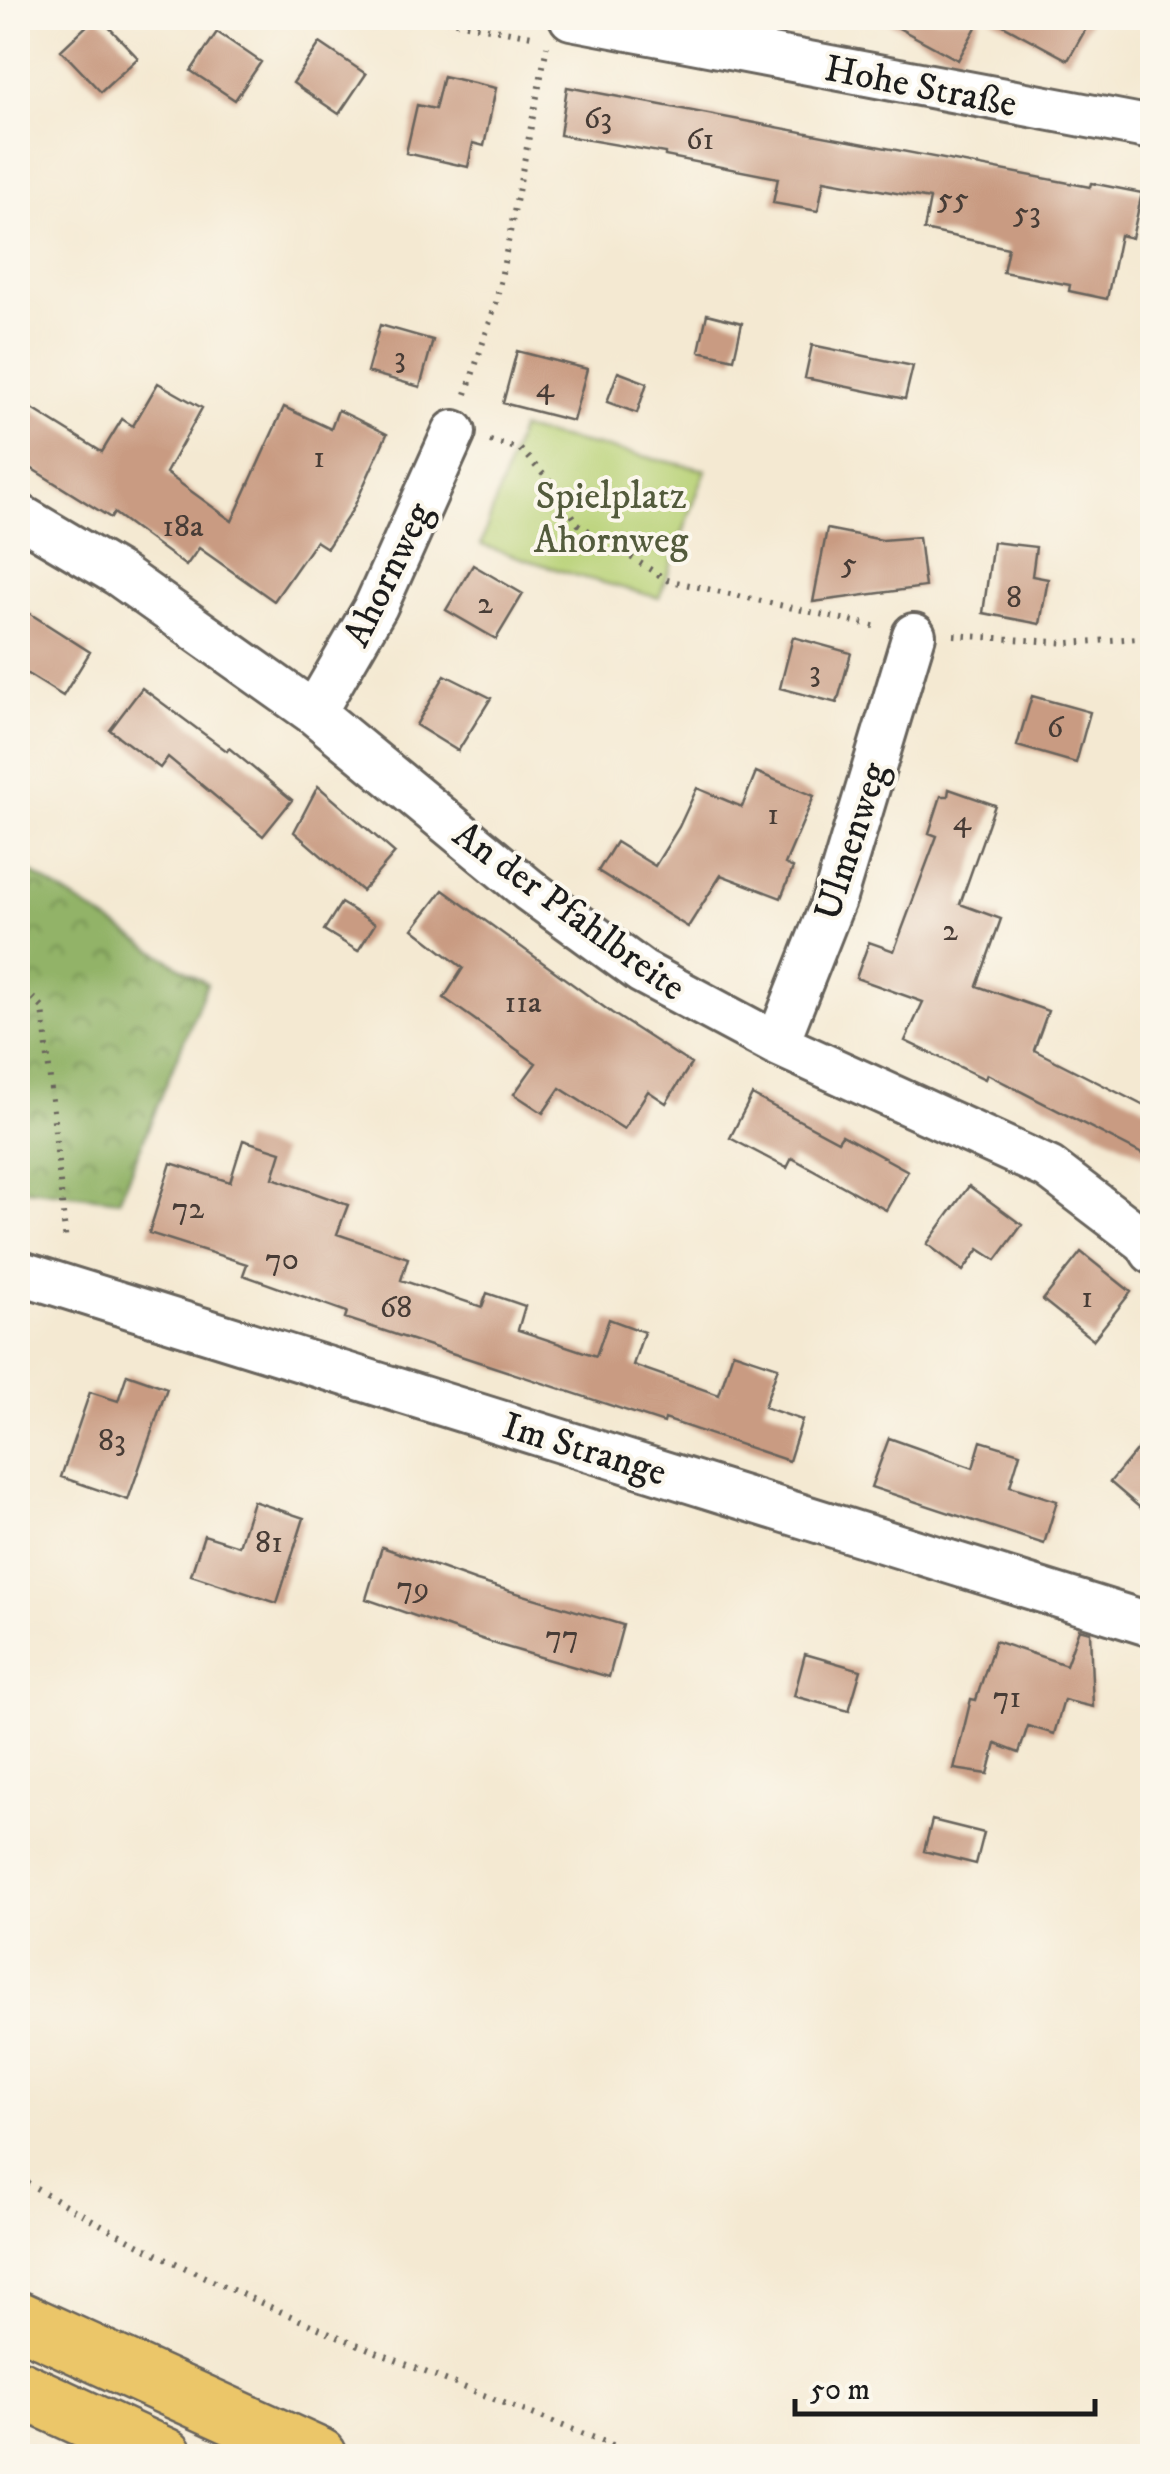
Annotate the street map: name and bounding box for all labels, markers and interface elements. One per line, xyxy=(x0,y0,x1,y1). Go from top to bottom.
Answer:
street label: Hohe Straße xyxy=(821,45,1021,129)
house number: 63 xyxy=(584,99,612,139)
house number: 61 xyxy=(686,120,714,160)
house number: 55 xyxy=(937,179,969,219)
house number: 53 xyxy=(1013,193,1041,233)
house number: 3 xyxy=(394,338,406,378)
house number: 4 xyxy=(536,368,555,408)
house number: 1 xyxy=(313,438,325,478)
park label: Spielplatz Ahornweg xyxy=(534,473,689,565)
street label: Ahornweg xyxy=(333,494,444,655)
house number: 18a xyxy=(162,507,204,547)
house number: 5 xyxy=(841,544,857,584)
house number: 8 xyxy=(1006,578,1022,618)
house number: 2 xyxy=(477,584,493,624)
house number: 3 xyxy=(809,652,821,692)
house number: 6 xyxy=(1047,708,1065,748)
street label: Ulmenweg xyxy=(804,756,900,927)
house number: 1 xyxy=(767,795,779,835)
house number: 4 xyxy=(953,801,972,841)
street label: An der Pfahlbreite xyxy=(443,811,695,1012)
house number: 2 xyxy=(942,911,958,951)
house number: 11a xyxy=(504,983,542,1023)
house number: 72 xyxy=(172,1189,205,1229)
house number: 70 xyxy=(265,1240,299,1280)
house number: 1 xyxy=(1081,1278,1093,1318)
house number: 68 xyxy=(380,1288,412,1328)
street label: Im Strange xyxy=(497,1402,672,1498)
house number: 83 xyxy=(98,1421,126,1461)
house number: 81 xyxy=(255,1523,283,1563)
house number: 79 xyxy=(397,1568,429,1608)
house number: 77 xyxy=(545,1617,579,1657)
house number: 71 xyxy=(993,1678,1021,1718)
scale bar xyxy=(795,2354,1095,2416)
text: 50 m xyxy=(810,2372,870,2409)

